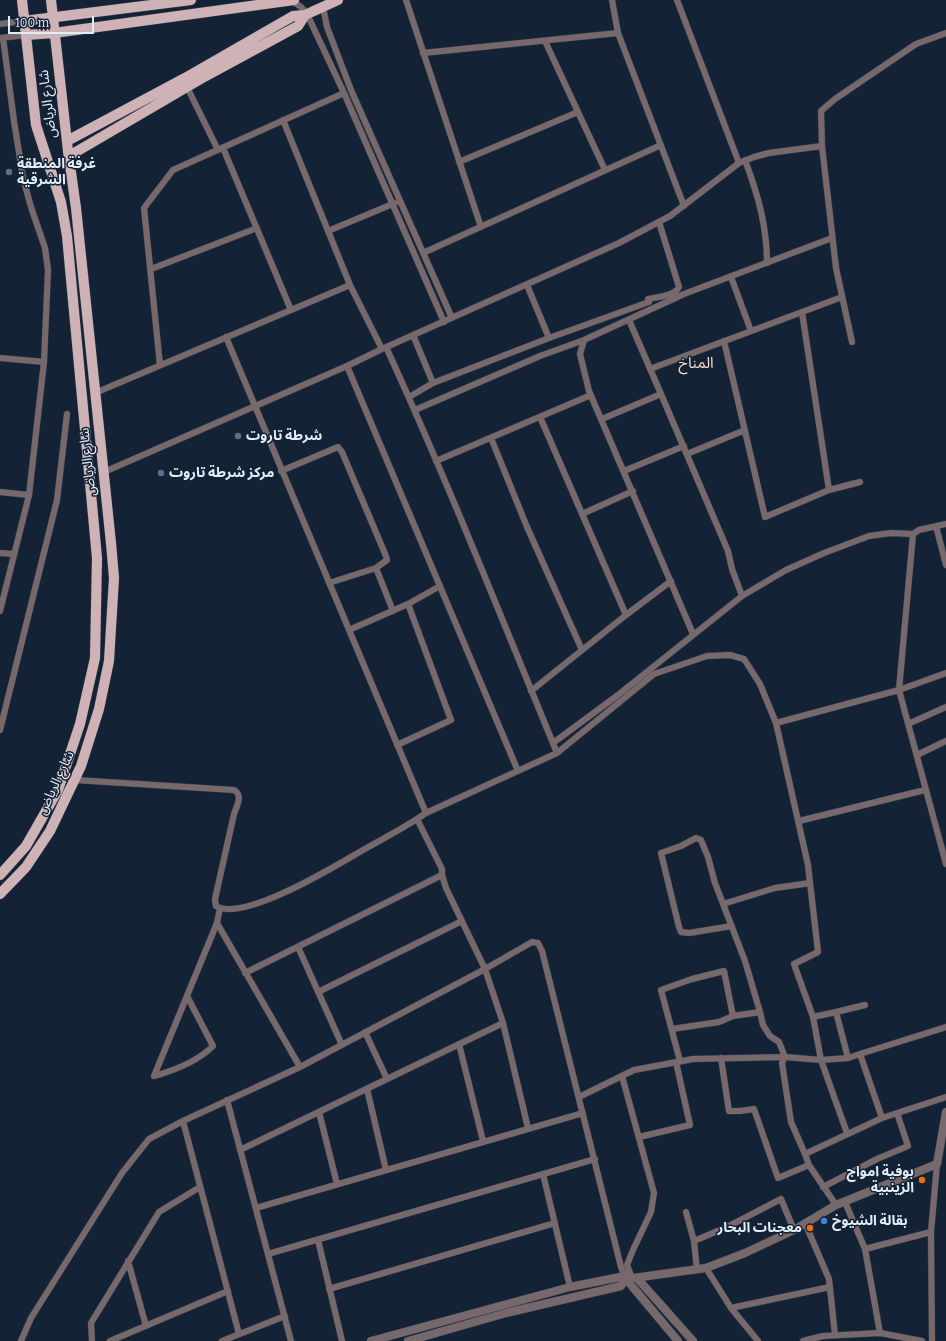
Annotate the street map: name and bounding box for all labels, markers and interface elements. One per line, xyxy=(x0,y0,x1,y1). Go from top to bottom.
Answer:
scale bar xyxy=(10,8,96,34)
text: 100 m xyxy=(15,16,49,30)
street label: شارع الرياض xyxy=(35,69,61,139)
place label: غرفة المنطقة الشرقية xyxy=(17,156,96,188)
marker: غرفة المنطقة الشرقية xyxy=(4,167,14,177)
district label: المناخ xyxy=(678,355,714,373)
street label: شارع الرياض xyxy=(76,427,100,497)
place label: شرطة تاروت xyxy=(246,428,322,444)
marker: شرطة تاروت xyxy=(233,431,243,441)
place label: مركز شرطة تاروت xyxy=(169,465,274,481)
marker: مركز شرطة تاروت xyxy=(156,468,166,478)
street label: شارع الرياض xyxy=(34,748,78,818)
place label: بوفية امواج الزينبية xyxy=(846,1164,914,1196)
marker: بوفية امواج الزينبية xyxy=(917,1175,927,1185)
place label: بقالة الشيوخ xyxy=(832,1213,908,1229)
marker: بقالة الشيوخ xyxy=(819,1216,829,1226)
place label: معجنات البحار xyxy=(718,1220,802,1236)
marker: معجنات البحار xyxy=(805,1223,815,1233)

